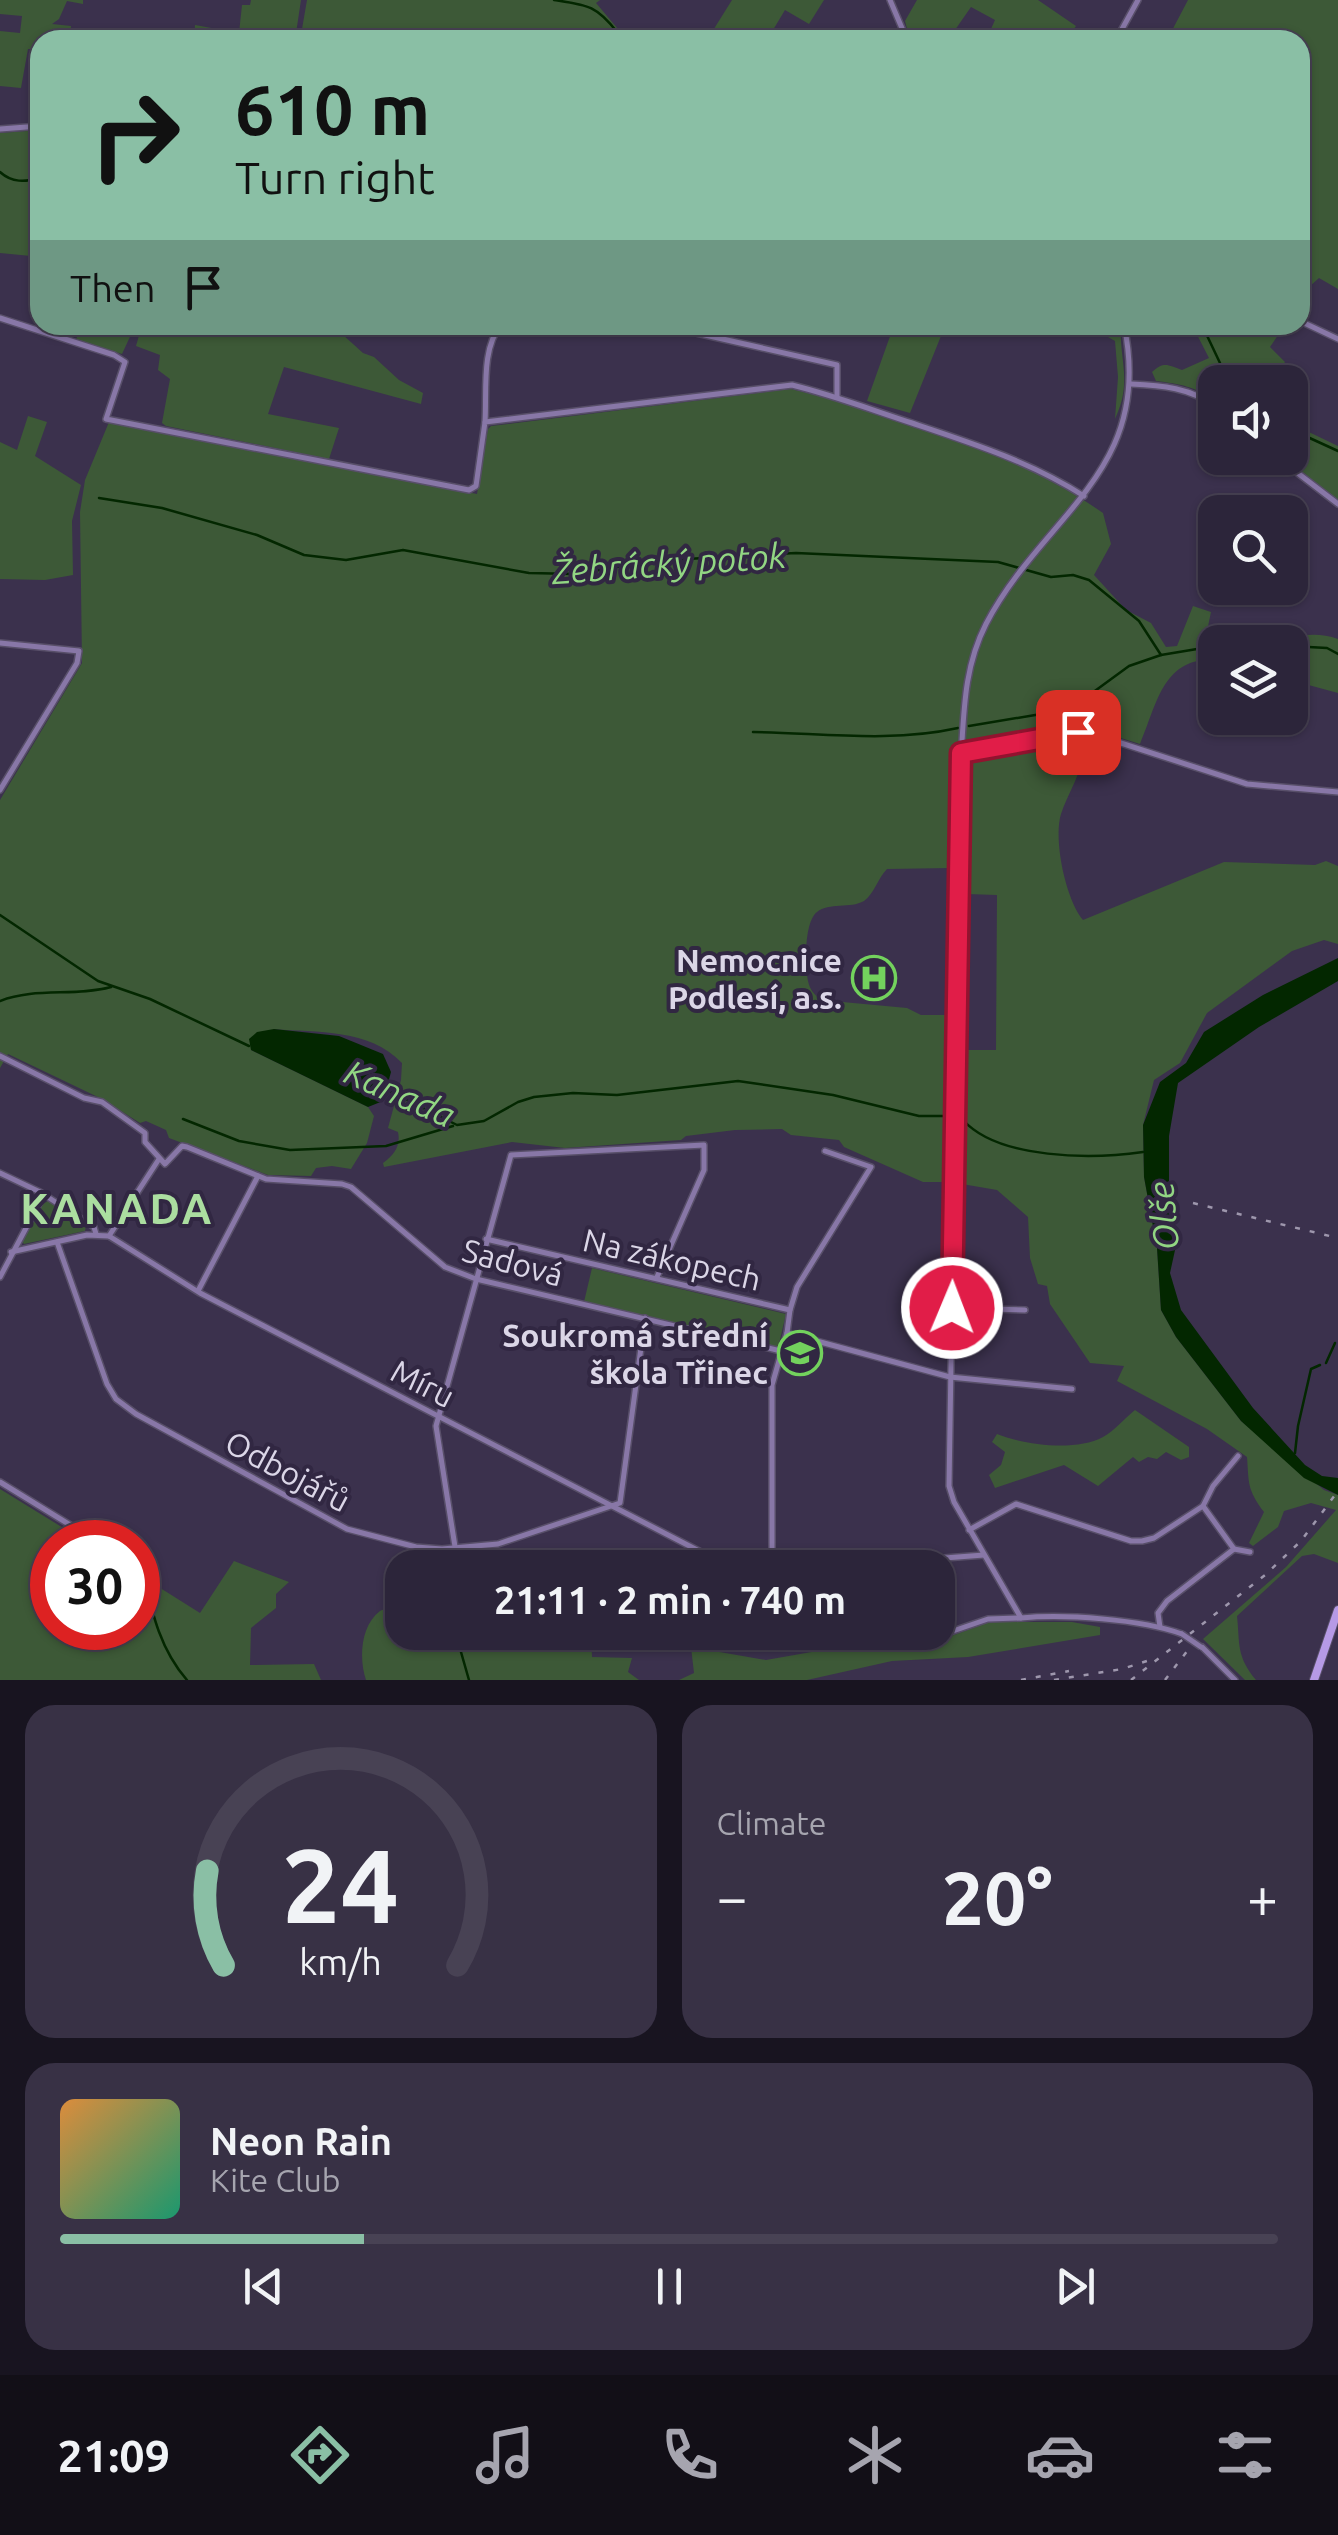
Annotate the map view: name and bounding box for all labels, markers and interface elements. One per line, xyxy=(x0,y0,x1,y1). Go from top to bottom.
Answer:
icon: right xyxy=(70,70,200,200)
text: 610 m xyxy=(235,70,430,148)
text: Turn right xyxy=(235,152,435,203)
icon: arrive xyxy=(176,260,231,315)
text: Then xyxy=(70,267,156,309)
map controls xyxy=(1198,365,1308,735)
button: sound xyxy=(1198,365,1308,475)
button: search xyxy=(1198,495,1308,605)
water label: Žebrácký potok xyxy=(549,534,788,591)
button: layers xyxy=(1198,625,1308,735)
pin xyxy=(1036,690,1121,775)
icon: arrive xyxy=(1051,705,1106,760)
place label: Nemocnice Podlesí, a.s. xyxy=(668,942,842,1015)
hospital icon: Nemocnice Podlesí, a.s. xyxy=(851,955,897,1001)
water label: Kanada xyxy=(339,1051,461,1135)
water label: Olše xyxy=(1140,1180,1186,1252)
district label: KANADA xyxy=(20,1185,214,1232)
street label: Na zákopech xyxy=(580,1221,764,1297)
street label: Sadová xyxy=(459,1231,567,1293)
position arrow xyxy=(900,1256,1004,1360)
place label: Soukromá střední škola Třinec xyxy=(502,1317,768,1390)
school or university icon: Soukromá střední škola Třinec xyxy=(777,1330,823,1376)
street label: Míru xyxy=(385,1352,461,1414)
street label: Odbojářů xyxy=(220,1423,356,1519)
speed limit sign: 30 xyxy=(30,1520,160,1650)
text: 21:11 · 2 min · 740 m xyxy=(494,1579,846,1621)
text: Climate xyxy=(717,1805,827,1841)
text: 24 xyxy=(282,1826,399,1943)
text: 20° xyxy=(942,1855,1053,1939)
text: − xyxy=(717,1866,748,1927)
text: + xyxy=(1247,1866,1278,1927)
text: km/h xyxy=(299,1942,382,1982)
text: Neon Rain xyxy=(210,2120,392,2162)
text: Kite Club xyxy=(210,2162,340,2198)
icon: previous xyxy=(236,2259,291,2314)
icon: pause xyxy=(642,2259,697,2314)
icon: next xyxy=(1048,2259,1103,2314)
icon: directions xyxy=(285,2420,355,2490)
icon: music xyxy=(470,2420,540,2490)
icon: phone xyxy=(655,2420,725,2490)
icon: climate xyxy=(840,2420,910,2490)
icon: car xyxy=(1025,2420,1095,2490)
icon: filters xyxy=(1210,2420,1280,2490)
text: 21:09 xyxy=(58,2430,170,2481)

